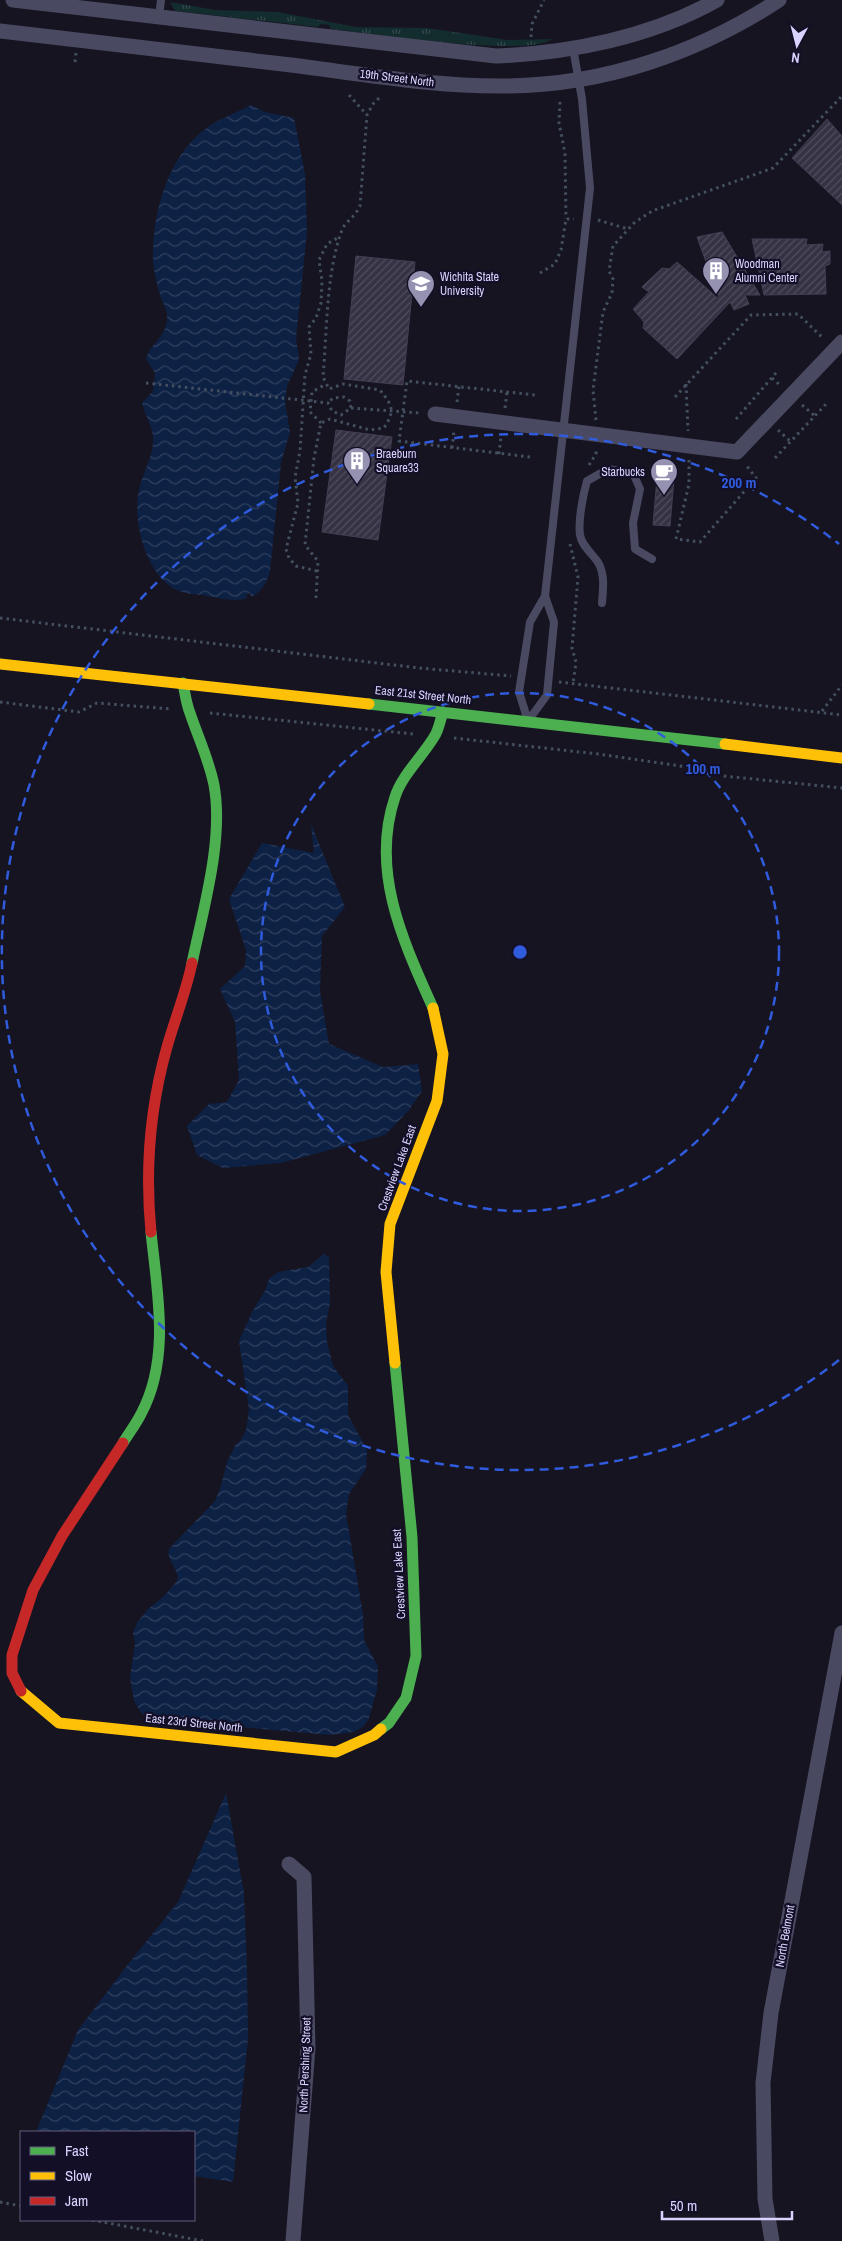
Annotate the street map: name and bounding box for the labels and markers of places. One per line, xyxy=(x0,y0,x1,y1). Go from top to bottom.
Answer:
building icon: Woodman Alumni Center xyxy=(701,256,731,295)
place label: Woodman Alumni Center xyxy=(734,256,799,286)
school or university icon: Wichita State University xyxy=(406,269,436,308)
place label: Wichita State University xyxy=(440,269,499,299)
building icon: Braeburn Square33 xyxy=(342,446,372,485)
place label: Braeburn Square33 xyxy=(376,446,419,476)
cafe icon: Starbucks xyxy=(649,457,679,496)
place label: Starbucks xyxy=(601,464,645,480)
centre of rings xyxy=(511,943,529,961)

